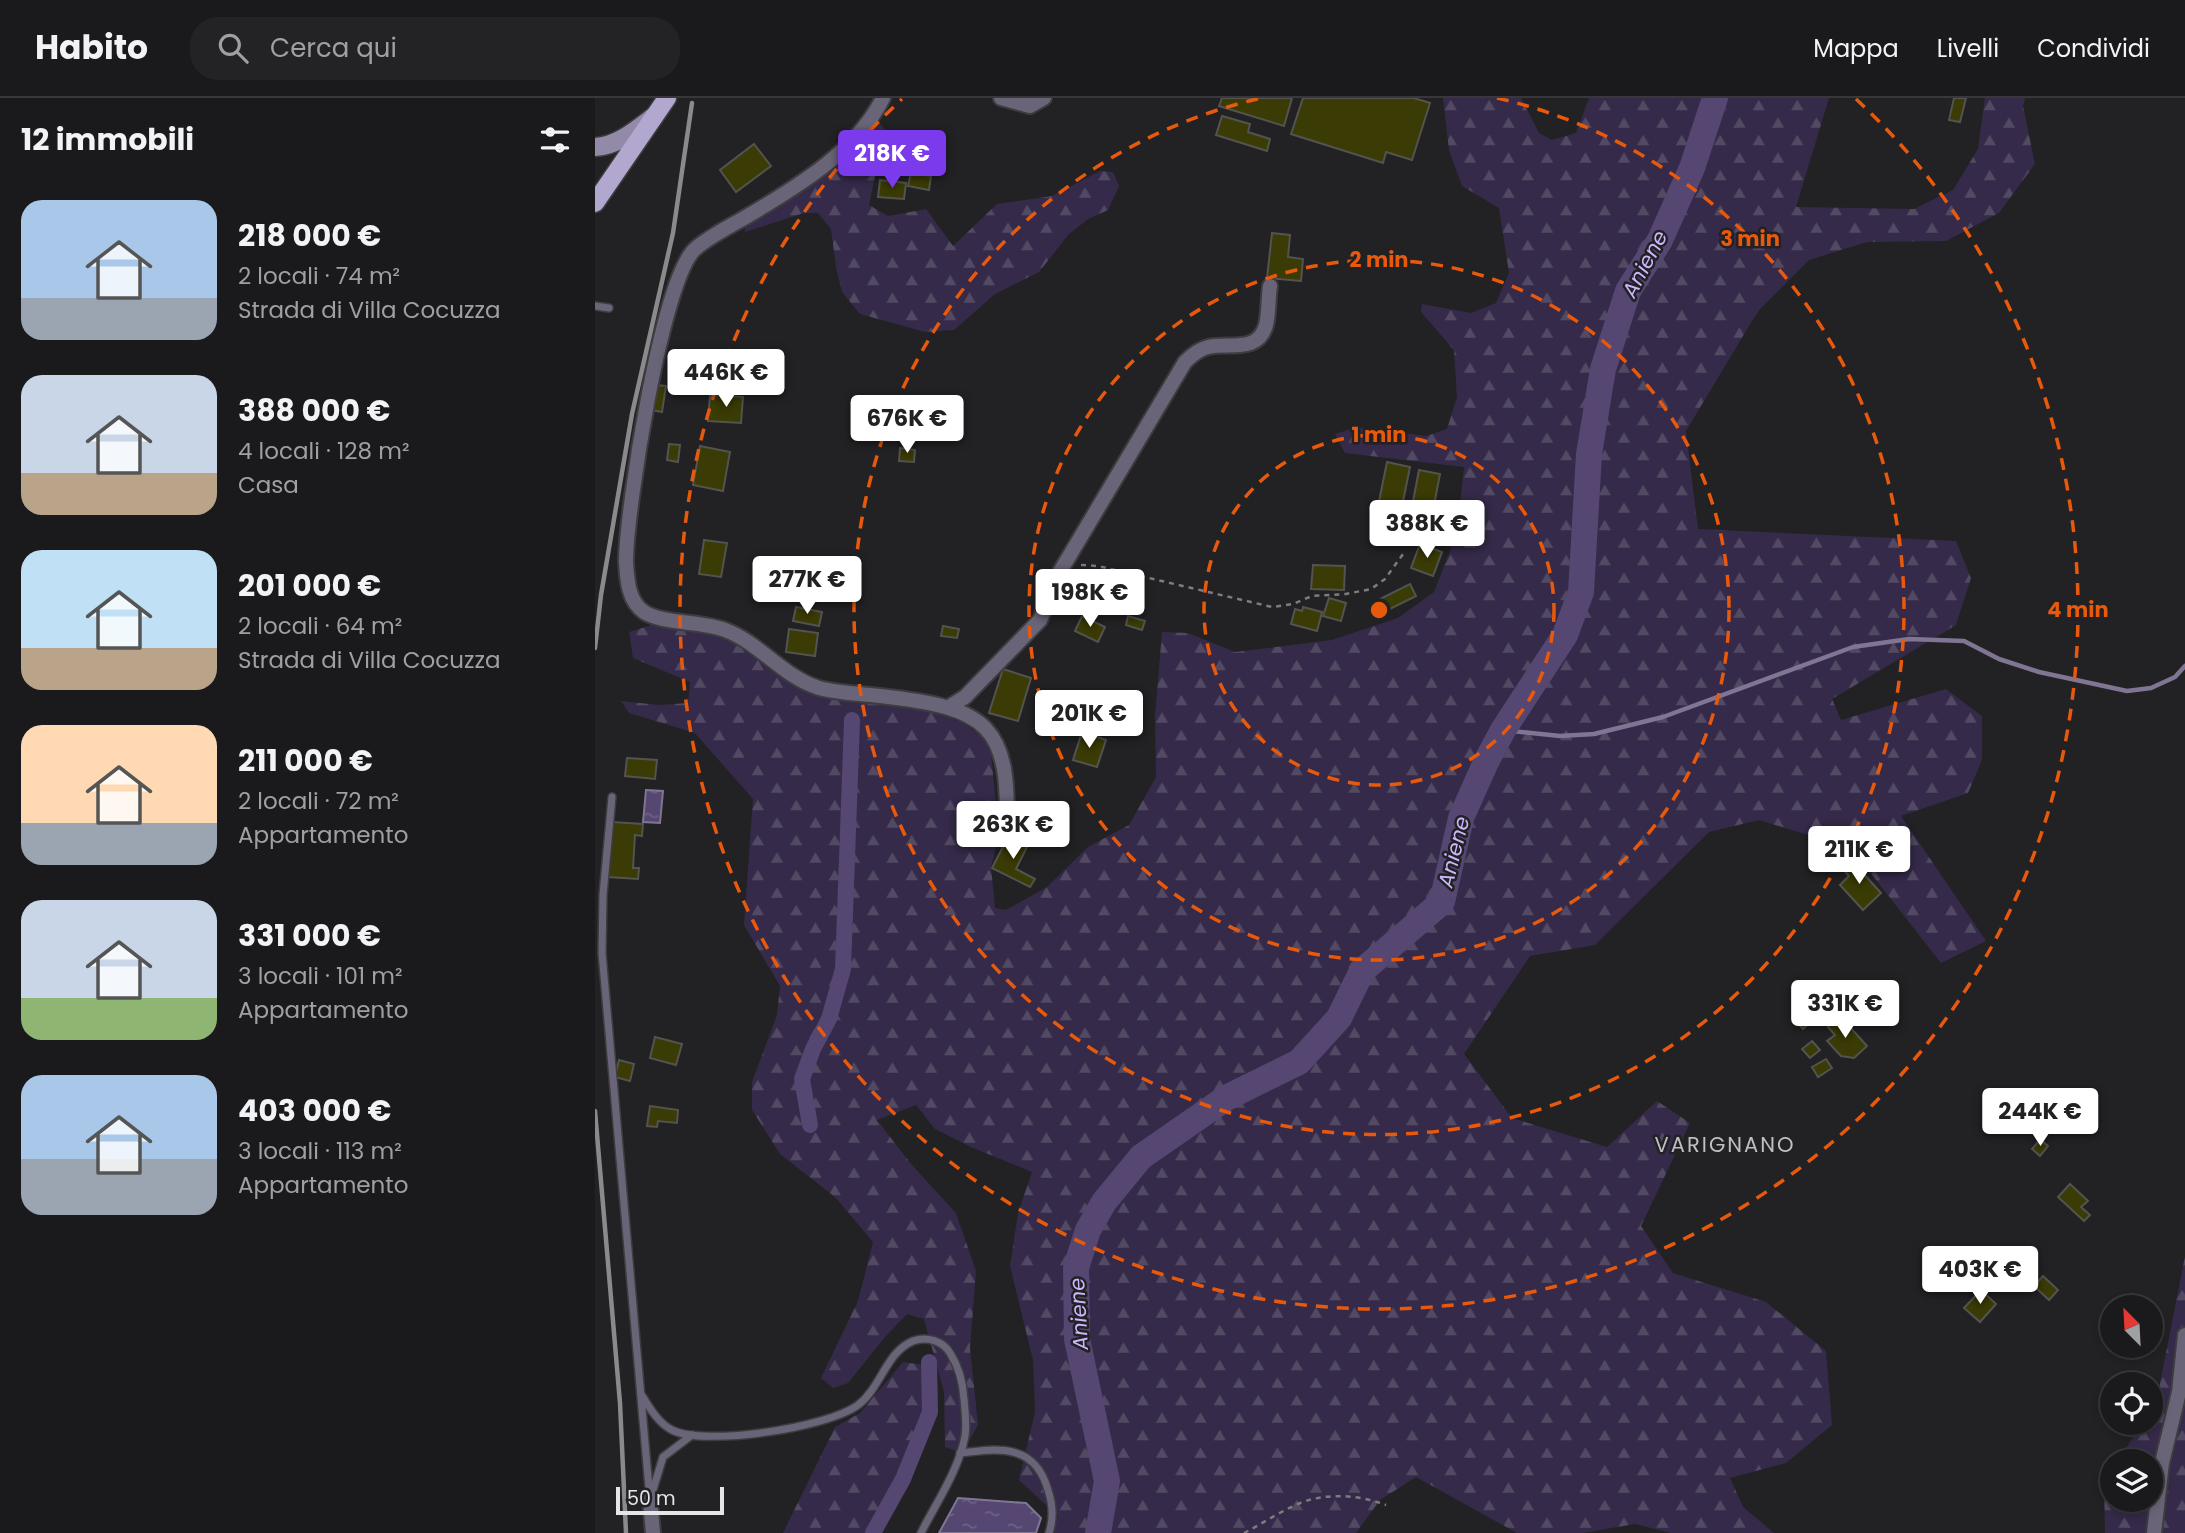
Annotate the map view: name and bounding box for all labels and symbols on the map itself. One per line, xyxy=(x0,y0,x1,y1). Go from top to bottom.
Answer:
pin: 218K € xyxy=(835,130,949,190)
text: 3 min xyxy=(1720,224,1780,253)
water label: Aniene xyxy=(1614,225,1674,303)
text: 2 min xyxy=(1349,245,1409,274)
pin: 446K € xyxy=(669,350,783,409)
pin: 676K € xyxy=(850,396,964,455)
text: 1 min xyxy=(1352,420,1406,449)
pin: 388K € xyxy=(1370,500,1484,560)
pin: 277K € xyxy=(750,556,864,616)
pin: 198K € xyxy=(1033,570,1147,629)
text: 4 min xyxy=(2047,595,2109,624)
centre of rings xyxy=(1367,598,1391,622)
pin: 201K € xyxy=(1032,690,1146,750)
pin: 263K € xyxy=(956,802,1070,861)
water label: Aniene xyxy=(1430,813,1476,891)
pin: 211K € xyxy=(1802,826,1916,886)
pin: 331K € xyxy=(1788,981,1902,1040)
pin: 244K € xyxy=(1983,1088,2097,1148)
district label: VARIGNANO xyxy=(1655,1130,1795,1159)
pin: 403K € xyxy=(1923,1246,2037,1306)
water label: Aniene xyxy=(1062,1277,1095,1352)
north arrow xyxy=(2100,1295,2163,1358)
scale bar xyxy=(616,1484,725,1516)

